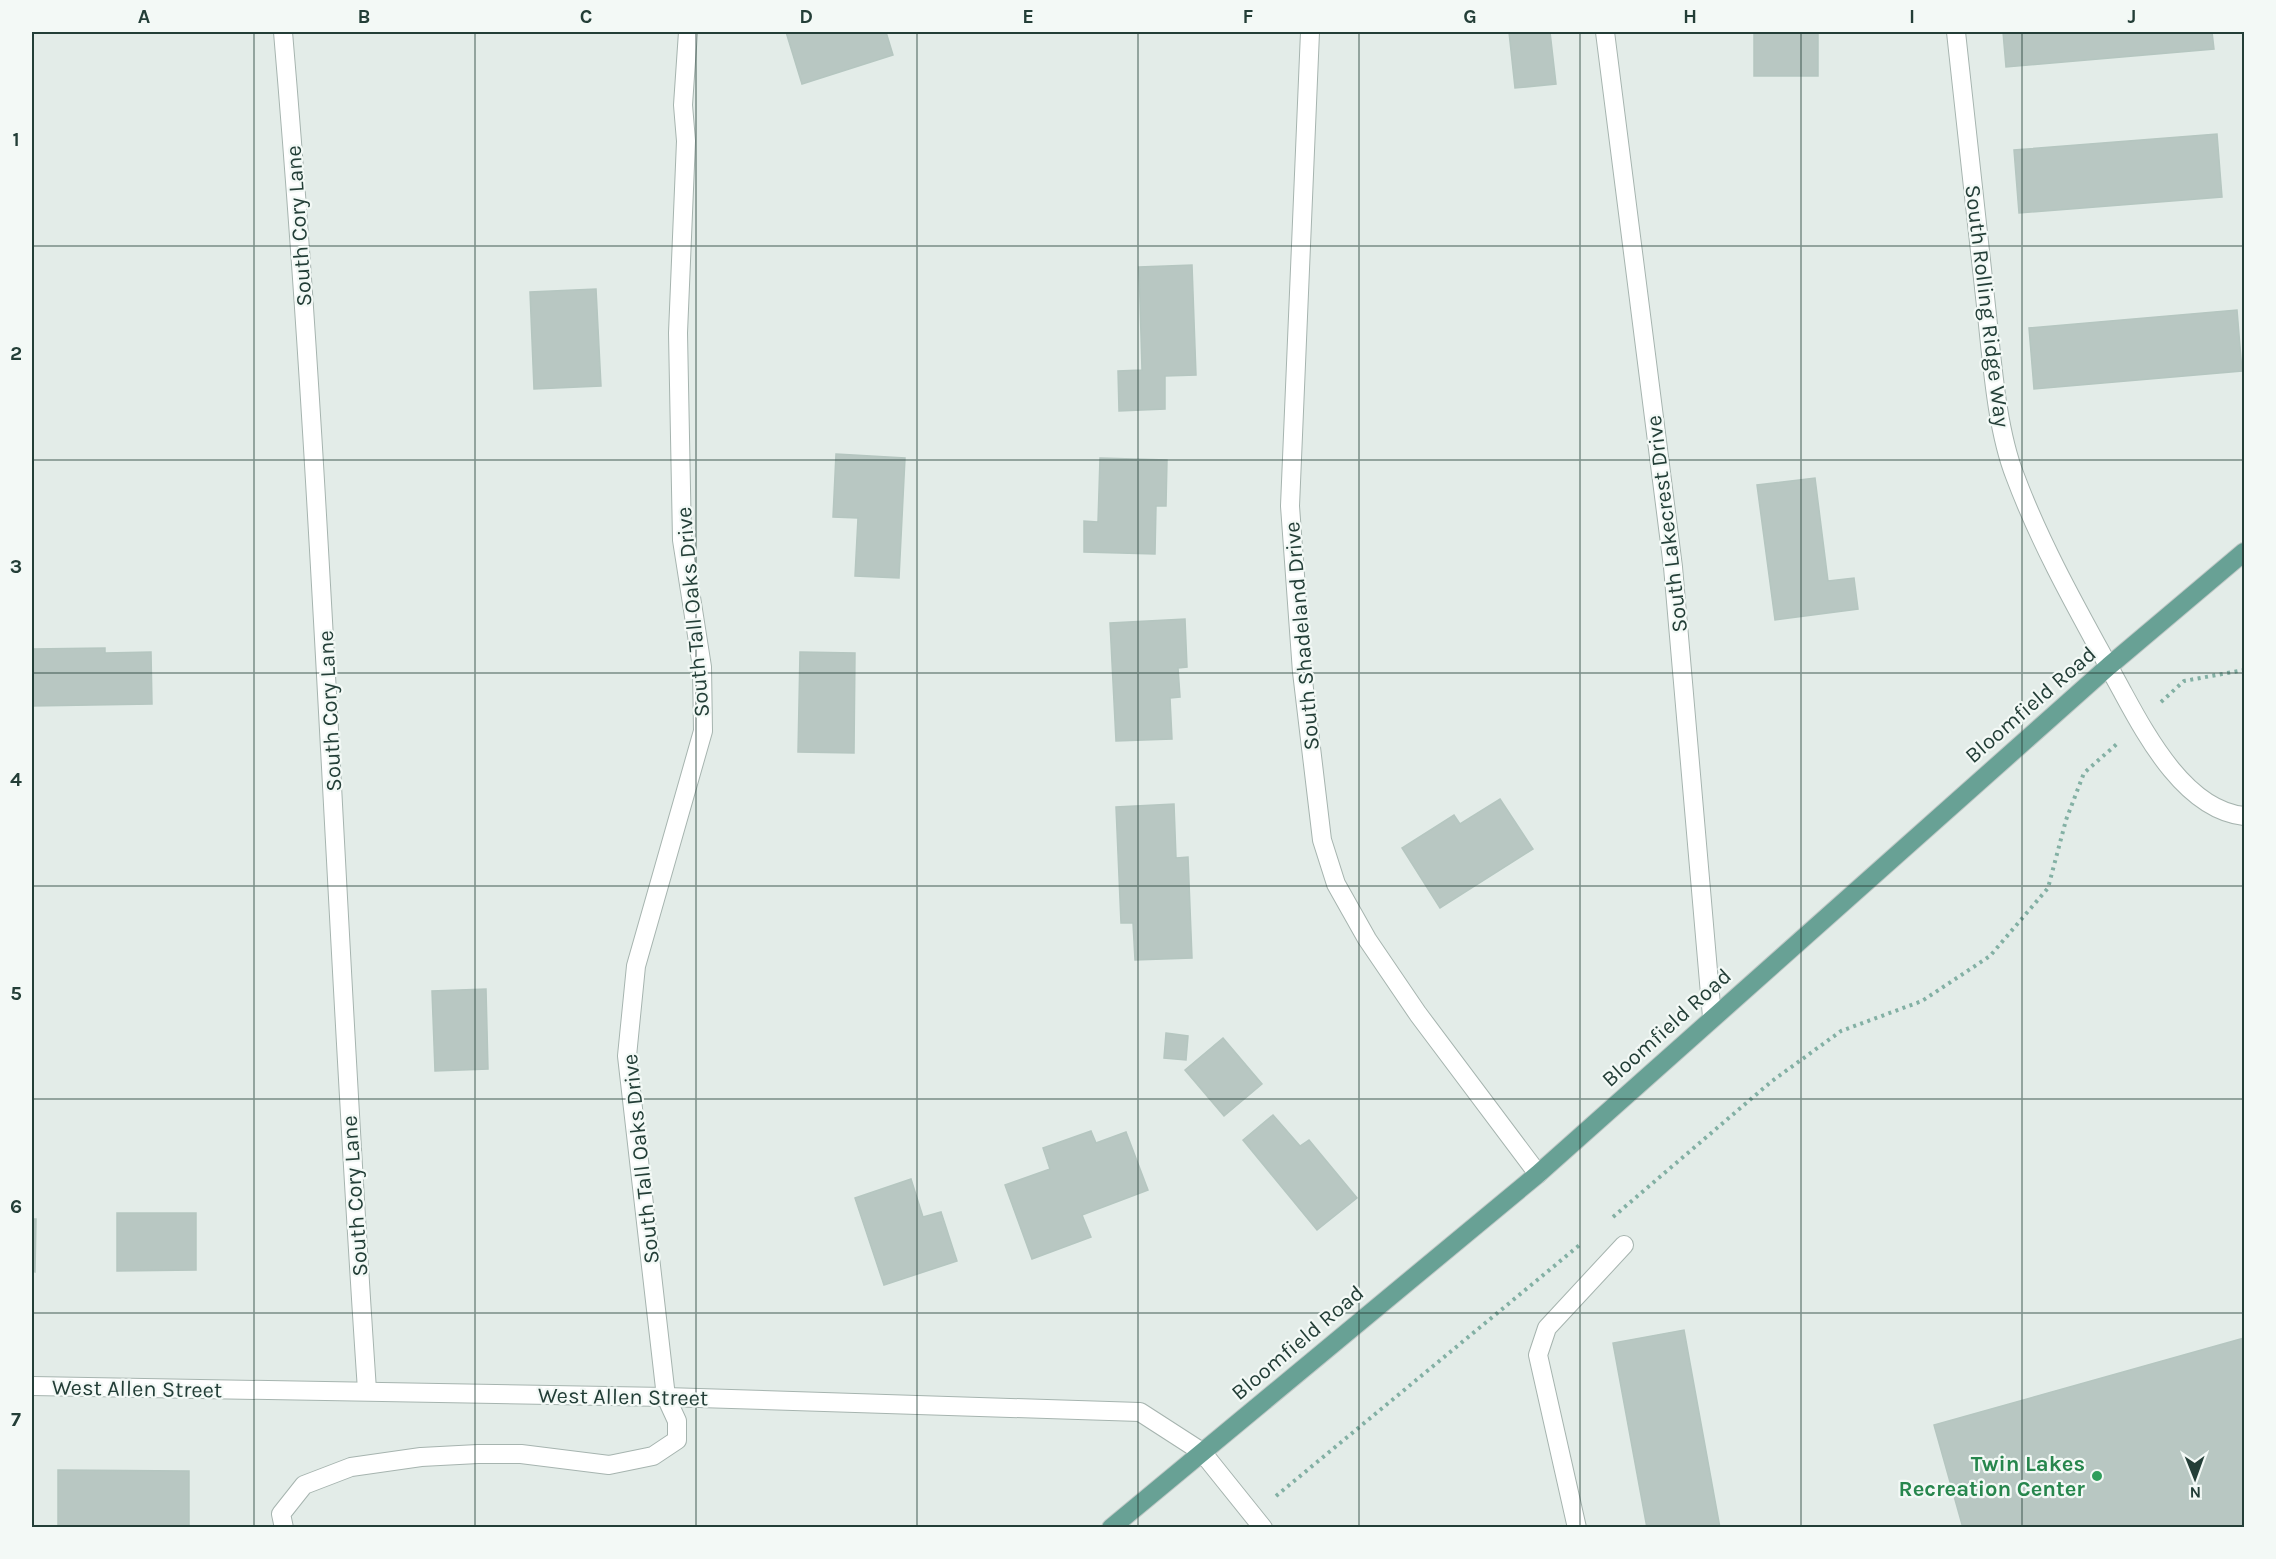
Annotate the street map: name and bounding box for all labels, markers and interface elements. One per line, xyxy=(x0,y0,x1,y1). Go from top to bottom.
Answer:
text: A xyxy=(138,5,151,28)
text: B xyxy=(358,5,370,28)
text: C xyxy=(580,5,592,28)
text: D xyxy=(799,5,813,28)
text: E xyxy=(1022,5,1034,28)
text: F xyxy=(1243,5,1254,28)
text: G xyxy=(1463,5,1477,28)
text: H xyxy=(1683,5,1697,28)
text: I xyxy=(1909,5,1915,28)
text: J xyxy=(2128,5,2136,28)
text: 1 xyxy=(12,128,20,151)
street label: South Cory Lane xyxy=(280,145,318,307)
street label: South Rolling Ridge Way xyxy=(1959,183,2015,429)
text: 2 xyxy=(10,342,22,365)
street label: South Lakecrest Drive xyxy=(1641,414,1693,634)
street label: South Tall Oaks Drive xyxy=(671,506,715,718)
street label: South Shadeland Drive xyxy=(1279,520,1325,751)
text: 3 xyxy=(10,555,22,578)
street label: South Cory Lane xyxy=(313,630,347,792)
street label: Bloomfield Road xyxy=(1960,641,2101,769)
text: 4 xyxy=(10,768,22,791)
street label: Bloomfield Road xyxy=(1597,963,1737,1093)
text: 5 xyxy=(10,982,22,1005)
street label: South Tall Oaks Drive xyxy=(617,1053,665,1265)
street label: South Cory Lane xyxy=(336,1115,374,1277)
text: 6 xyxy=(10,1195,22,1218)
street label: Bloomfield Road xyxy=(1226,1280,1369,1406)
street label: West Allen Street xyxy=(52,1375,222,1403)
street label: West Allen Street xyxy=(538,1383,708,1411)
text: 7 xyxy=(11,1408,21,1431)
north arrow xyxy=(2165,1448,2225,1508)
place label: Twin Lakes Recreation Center xyxy=(1898,1451,2085,1502)
marker: Twin Lakes Recreation Center xyxy=(2090,1469,2104,1483)
text: N xyxy=(2189,1483,2201,1502)

